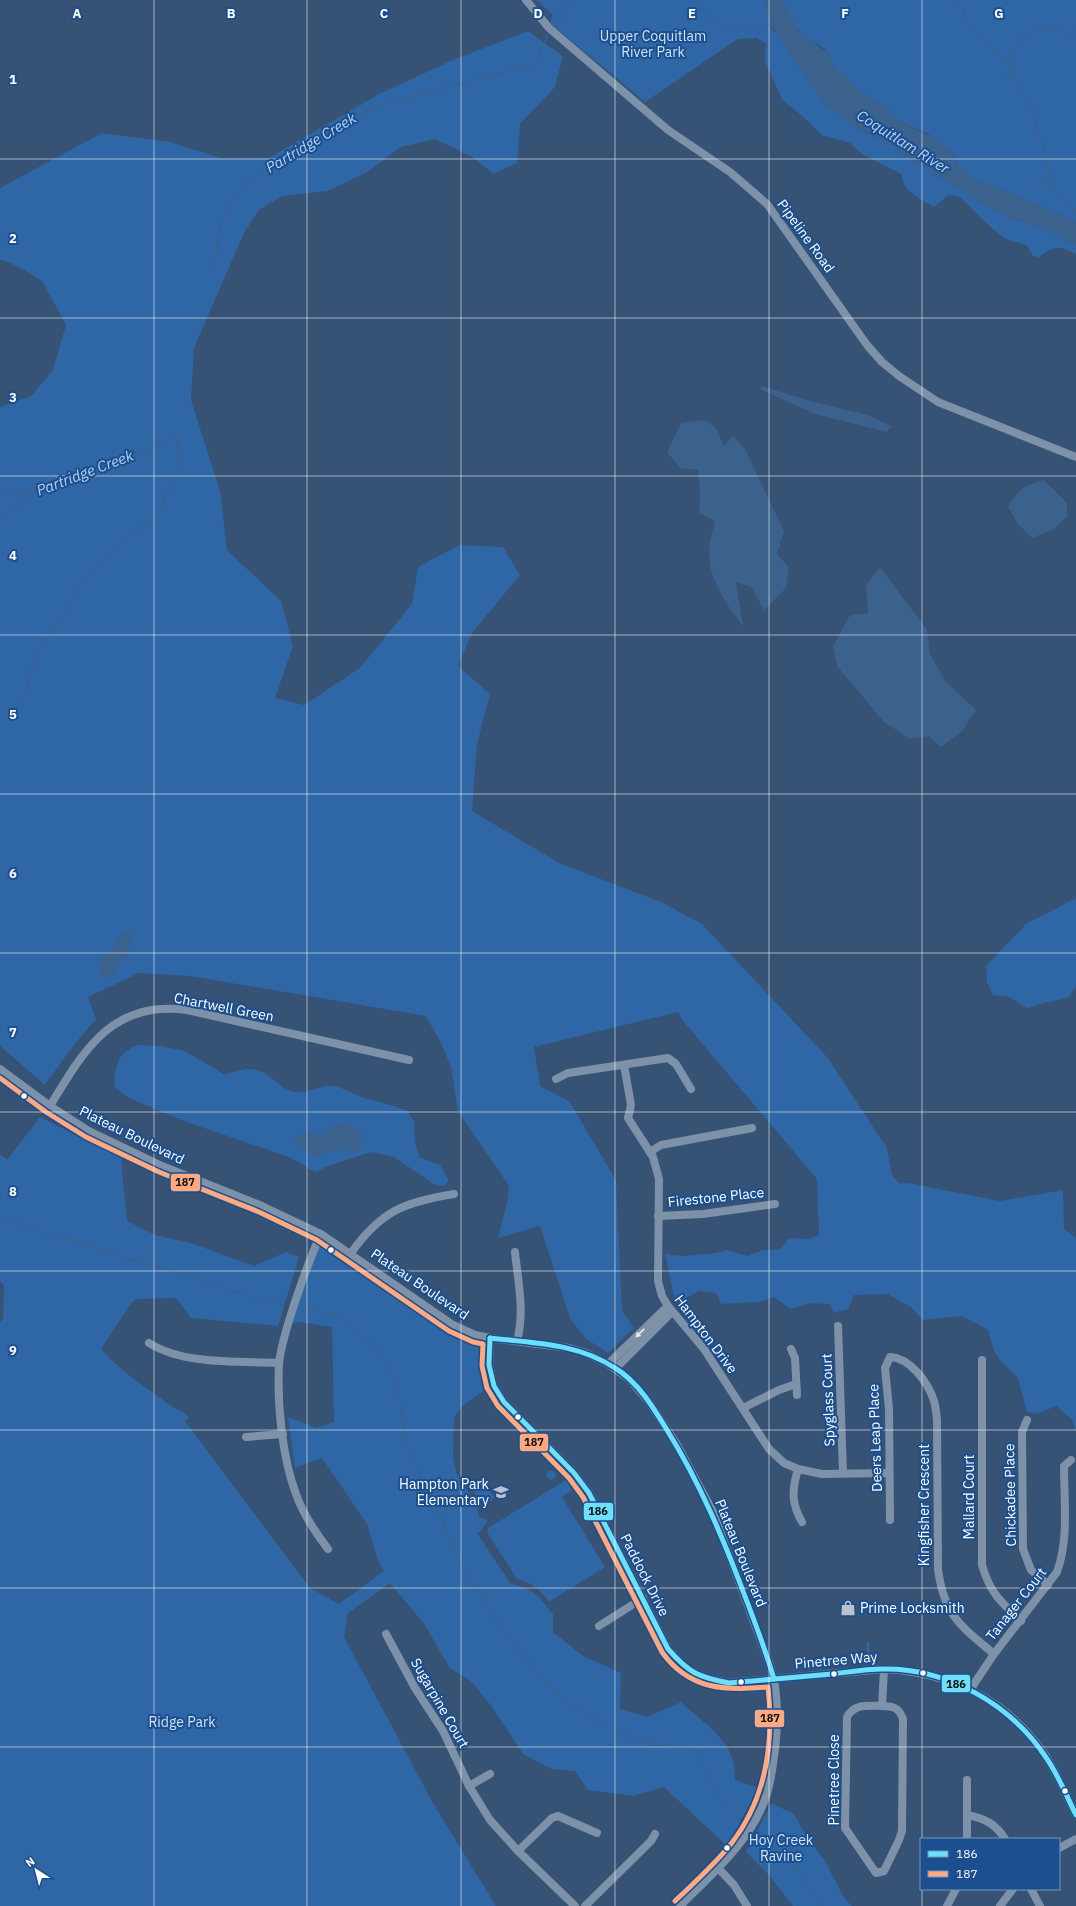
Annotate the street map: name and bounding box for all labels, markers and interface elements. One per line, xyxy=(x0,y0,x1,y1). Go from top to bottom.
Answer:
text: A xyxy=(73,5,82,22)
text: B xyxy=(227,5,236,22)
text: C xyxy=(380,5,389,22)
text: D xyxy=(533,5,543,22)
text: E xyxy=(688,5,696,22)
text: F xyxy=(841,5,849,22)
text: G xyxy=(994,5,1004,22)
park label: Upper Coquitlam River Park xyxy=(600,27,706,61)
text: 1 xyxy=(9,71,17,88)
water label: Coquitlam River xyxy=(853,106,954,178)
water label: Partridge Creek xyxy=(262,108,360,177)
street label: Pipeline Road xyxy=(773,196,839,276)
text: 2 xyxy=(9,230,17,247)
text: 3 xyxy=(9,389,17,406)
water label: Partridge Creek xyxy=(34,445,136,500)
text: 4 xyxy=(9,547,17,564)
text: 5 xyxy=(9,706,17,723)
text: 6 xyxy=(9,865,17,882)
street label: Chartwell Green xyxy=(172,988,276,1026)
text: 7 xyxy=(9,1024,17,1041)
unlabelled marker xyxy=(19,1091,29,1101)
street label: Plateau Boulevard xyxy=(76,1102,188,1168)
line badge: 187 xyxy=(170,1173,201,1192)
text: 187 xyxy=(175,1175,195,1189)
text: 8 xyxy=(9,1183,17,1200)
street label: Firestone Place xyxy=(667,1183,765,1211)
street label: Plateau Boulevard xyxy=(367,1244,473,1324)
unlabelled marker xyxy=(326,1245,336,1255)
street label: Hampton Drive xyxy=(670,1291,742,1377)
one-way arrow xyxy=(635,1328,645,1338)
text: 9 xyxy=(9,1342,17,1359)
street label: Spyglass Court xyxy=(817,1353,839,1447)
street label: Deers Leap Place xyxy=(864,1383,886,1492)
unlabelled marker xyxy=(513,1412,523,1422)
line badge: 187 xyxy=(519,1433,549,1452)
text: 187 xyxy=(524,1435,544,1449)
street label: Chickadee Place xyxy=(1000,1443,1020,1547)
street label: Kingfisher Crescent xyxy=(915,1444,933,1566)
street label: Mallard Court xyxy=(960,1454,978,1539)
place label: Hampton Park Elementary xyxy=(399,1475,490,1509)
school or university icon: Hampton Park Elementary xyxy=(492,1483,510,1501)
street label: Plateau Boulevard xyxy=(711,1496,771,1610)
line badge: 186 xyxy=(583,1502,614,1521)
text: 186 xyxy=(588,1504,608,1518)
street label: Paddock Drive xyxy=(617,1531,674,1620)
street label: Tanager Court xyxy=(982,1564,1050,1644)
shop icon: Prime Locksmith xyxy=(839,1599,857,1617)
place label: Prime Locksmith xyxy=(860,1599,965,1617)
street label: Pinetree Way xyxy=(794,1647,878,1673)
street label: Sugarpine Court xyxy=(407,1655,473,1751)
unlabelled marker xyxy=(918,1668,928,1678)
unlabelled marker xyxy=(829,1669,839,1679)
line badge: 186 xyxy=(941,1674,971,1693)
unlabelled marker xyxy=(736,1677,746,1687)
text: 186 xyxy=(946,1677,966,1691)
line badge: 187 xyxy=(754,1709,785,1728)
text: 187 xyxy=(760,1711,780,1725)
park label: Ridge Park xyxy=(148,1713,216,1731)
street label: Pinetree Close xyxy=(825,1734,843,1826)
unlabelled marker xyxy=(1060,1786,1070,1796)
park label: Hoy Creek Ravine xyxy=(749,1831,814,1865)
legend xyxy=(920,1838,1060,1890)
unlabelled marker xyxy=(722,1843,732,1853)
text: 186 xyxy=(956,1846,978,1861)
north arrow xyxy=(16,1850,56,1890)
text: N xyxy=(23,1854,37,1870)
text: 187 xyxy=(956,1866,978,1881)

